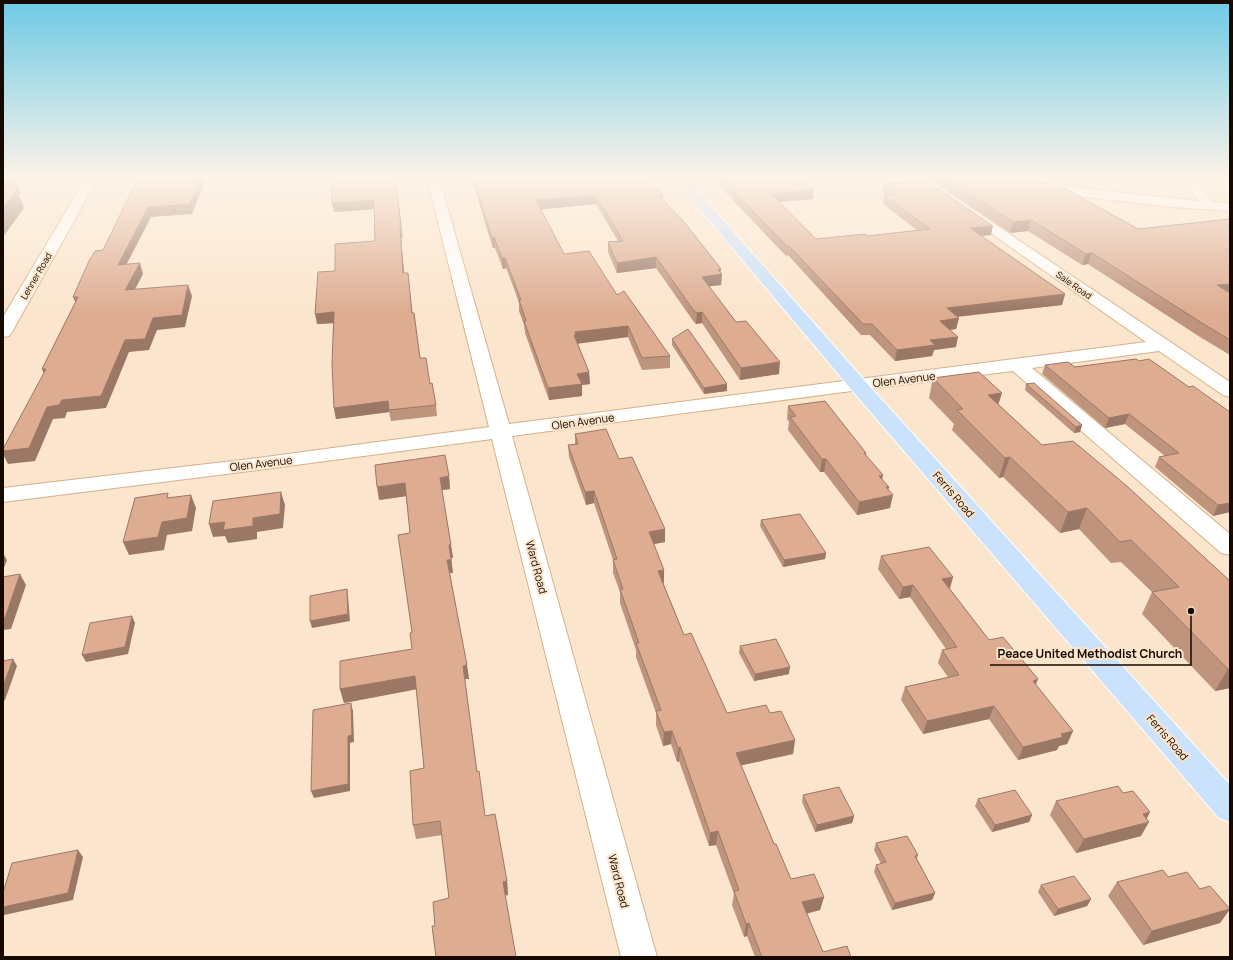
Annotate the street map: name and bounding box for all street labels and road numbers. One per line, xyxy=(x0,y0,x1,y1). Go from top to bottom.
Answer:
street label: Lehner Road xyxy=(17,250,55,302)
street label: Sale Road xyxy=(1053,268,1095,302)
street label: Olen Avenue xyxy=(872,368,937,390)
street label: Olen Avenue xyxy=(551,409,616,433)
street label: Olen Avenue xyxy=(229,452,294,474)
street label: Ferris Road xyxy=(930,468,978,520)
street label: Ward Road xyxy=(523,539,551,595)
street label: Ferris Road xyxy=(1144,711,1192,763)
street label: Ward Road xyxy=(605,853,633,909)

